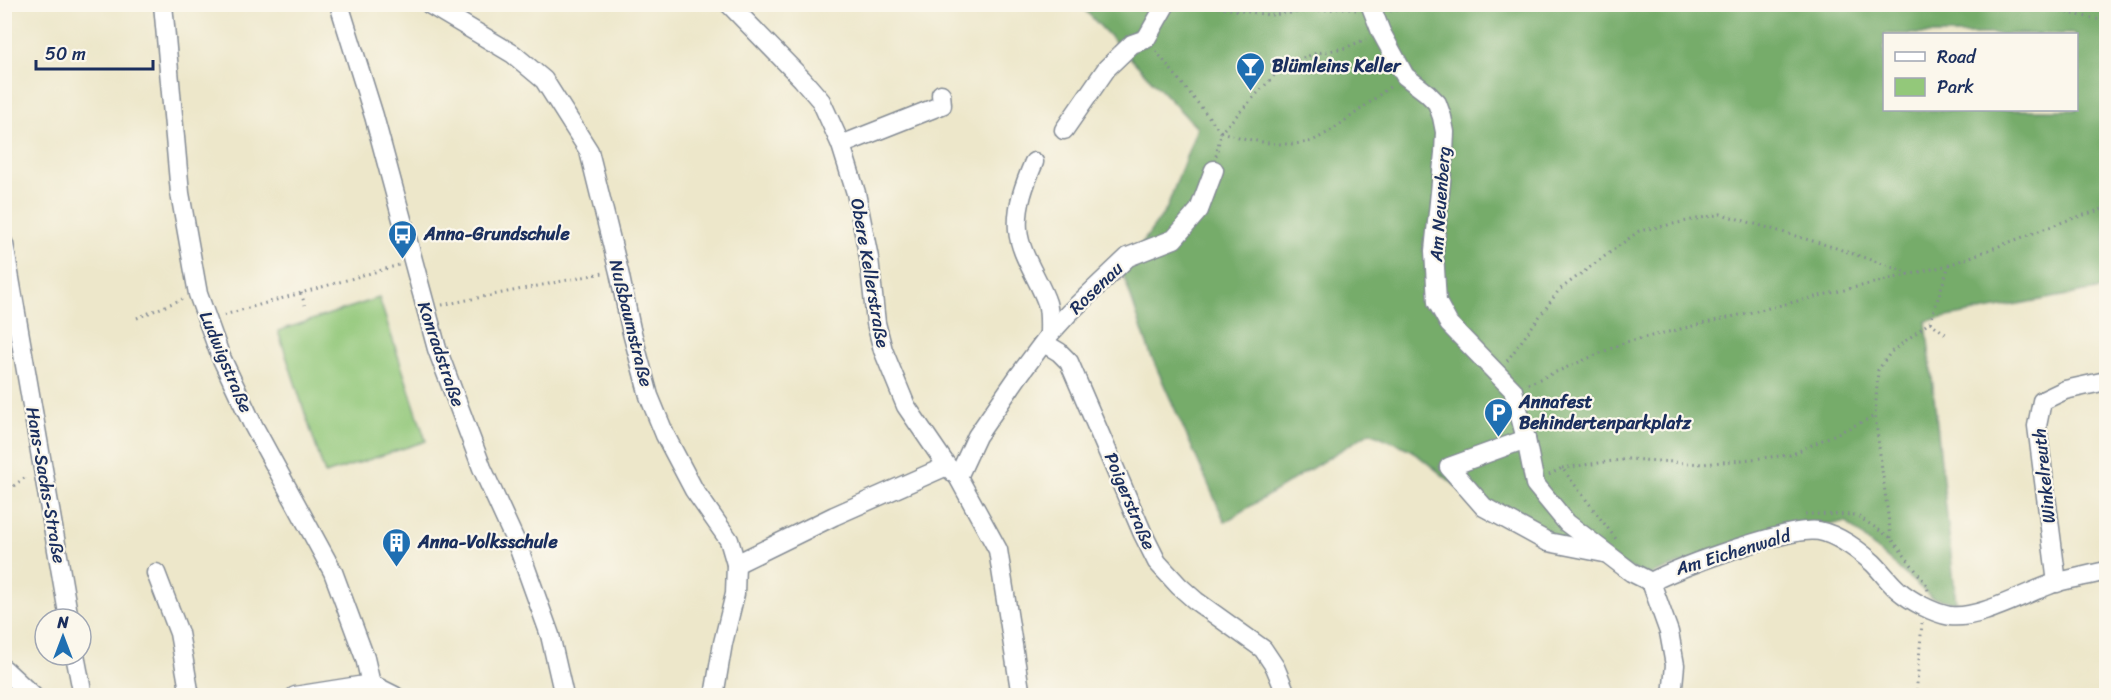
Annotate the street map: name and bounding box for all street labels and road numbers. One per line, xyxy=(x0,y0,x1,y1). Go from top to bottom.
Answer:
street label: Am Neuenberg xyxy=(1420,145,1460,264)
street label: Obere Kellerstraße xyxy=(841,196,899,351)
street label: Rosenau xyxy=(1061,253,1131,322)
street label: Nußbaumstraße xyxy=(600,256,662,390)
street label: Konradstraße xyxy=(408,297,474,411)
street label: Ludwigstraße xyxy=(190,306,262,418)
street label: Hans-Sachs-Straße xyxy=(16,404,76,566)
street label: Winkelreuth xyxy=(2023,427,2065,525)
street label: Poigerstraße xyxy=(1095,447,1165,555)
street label: Am Eichenwald xyxy=(1671,519,1796,585)

